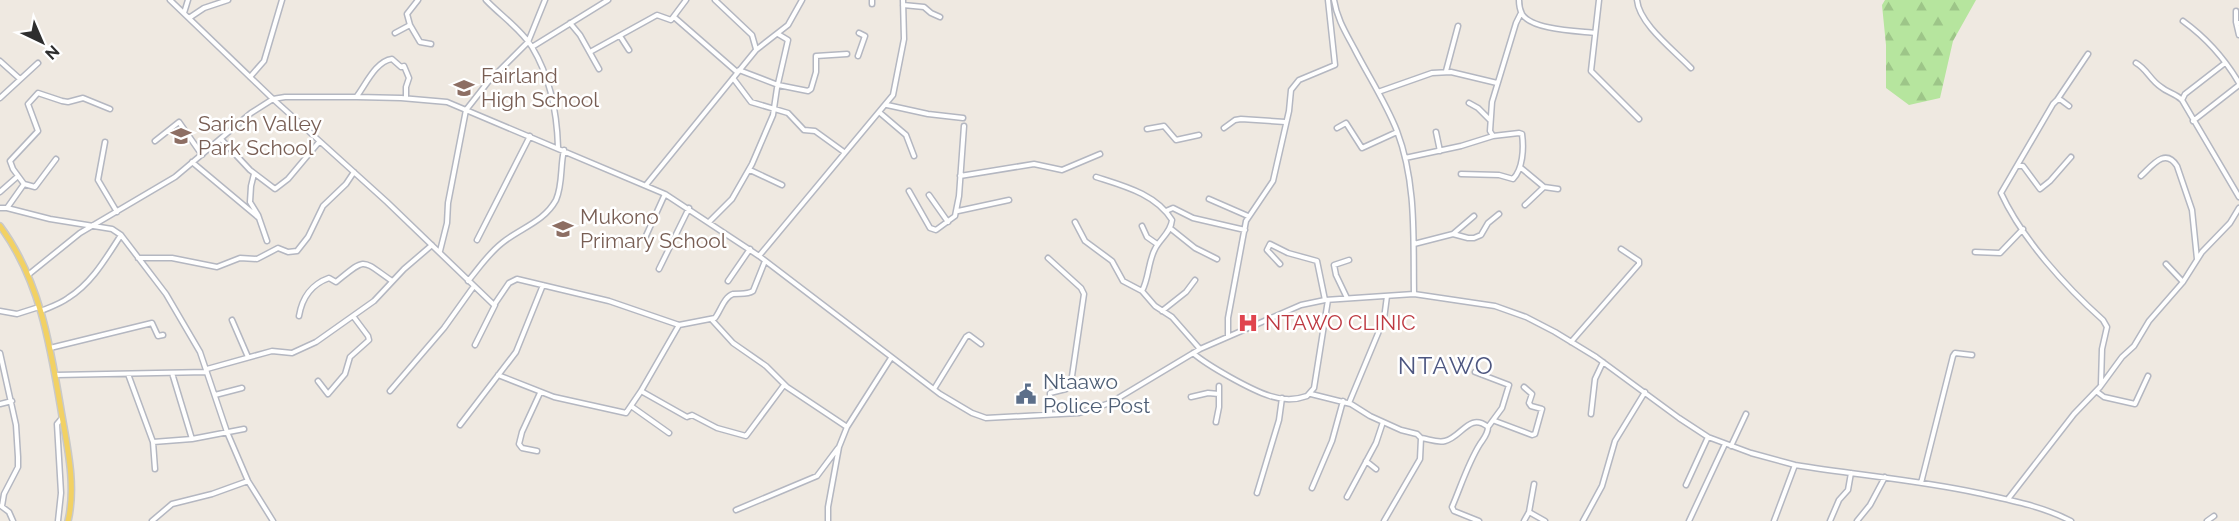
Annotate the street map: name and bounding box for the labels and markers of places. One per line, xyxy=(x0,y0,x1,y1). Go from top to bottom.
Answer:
place label: Fairland High School xyxy=(481,63,599,112)
school or university icon: Fairland High School xyxy=(452,76,476,100)
place label: Sarich Valley Park School xyxy=(198,111,322,160)
school or university icon: Sarich Valley Park School xyxy=(169,124,193,148)
place label: Mukono Primary School xyxy=(580,204,727,253)
school or university icon: Mukono Primary School xyxy=(551,217,575,241)
place label: NTAWO CLINIC xyxy=(1265,310,1416,335)
hospital icon: NTAWO CLINIC xyxy=(1236,311,1260,335)
place label: Ntaawo Police Post xyxy=(1043,369,1150,418)
public building icon: Ntaawo Police Post xyxy=(1014,382,1038,406)

